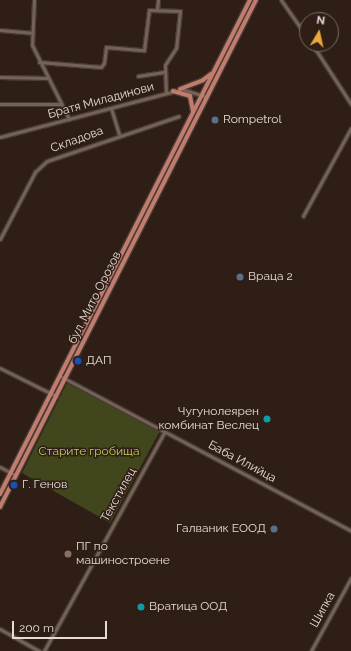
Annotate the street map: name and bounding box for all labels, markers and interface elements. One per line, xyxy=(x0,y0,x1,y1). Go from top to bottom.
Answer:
north arrow xyxy=(299,12,339,52)
text: N xyxy=(316,14,326,28)
street label: Братя Миладинови xyxy=(46,80,156,122)
place label: Rompetrol xyxy=(223,113,282,127)
marker: Rompetrol xyxy=(210,115,220,125)
street label: Складова xyxy=(49,124,105,156)
street label: бул. Мито Орозов xyxy=(65,249,125,347)
place label: Враца 2 xyxy=(248,270,293,284)
marker: Враца 2 xyxy=(235,272,245,282)
place label: ДАП xyxy=(86,354,112,368)
marker: ДАП xyxy=(73,356,83,366)
place label: Чугунолеярен комбинат Веслец xyxy=(158,405,259,433)
marker: Чугунолеярен комбинат Веслец xyxy=(262,414,272,424)
street label: Баба Илийца xyxy=(206,438,278,486)
park label: Старите гробища xyxy=(38,445,140,459)
street label: Текстилец xyxy=(98,466,140,524)
place label: Г. Генов xyxy=(22,478,67,492)
marker: Г. Генов xyxy=(9,480,19,490)
place label: Галваник ЕООД xyxy=(176,522,266,536)
marker: Галваник ЕООД xyxy=(269,524,279,534)
place label: ПГ по машиностроене xyxy=(76,540,170,568)
marker: ПГ по машиностроене xyxy=(63,549,73,559)
street label: Шипка xyxy=(307,590,339,630)
place label: Вратица ООД xyxy=(149,600,227,614)
marker: Вратица ООД xyxy=(136,602,146,612)
scale bar xyxy=(14,613,109,639)
text: 200 m xyxy=(19,621,54,635)

